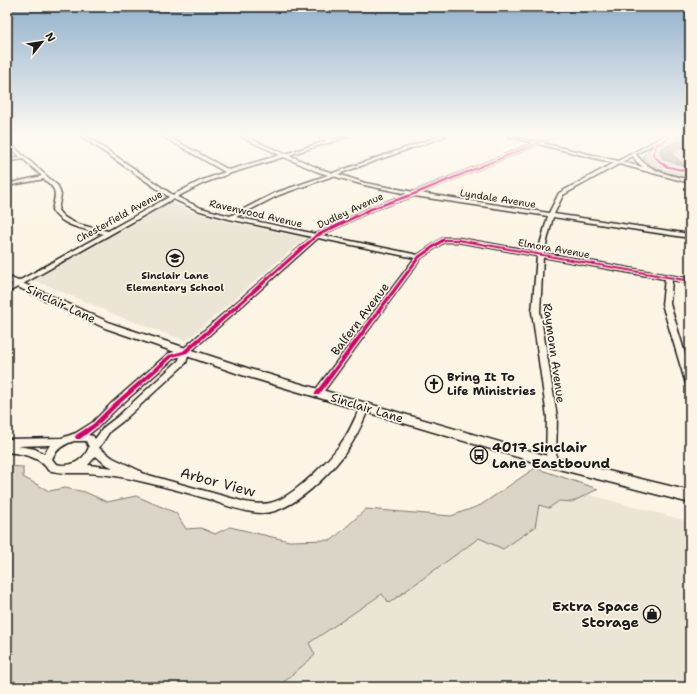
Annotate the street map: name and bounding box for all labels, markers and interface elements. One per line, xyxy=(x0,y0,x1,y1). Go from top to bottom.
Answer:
north arrow xyxy=(22,22,62,62)
text: N xyxy=(42,30,59,45)
street label: Lyndale Avenue xyxy=(459,186,537,211)
street label: Chesterfield Avenue xyxy=(74,187,165,245)
street label: Dudley Avenue xyxy=(315,189,386,231)
street label: Ravenwood Avenue xyxy=(208,196,304,231)
street label: Elmora Avenue xyxy=(517,236,591,261)
school or university icon: Sinclair Lane Elementary School xyxy=(165,248,185,268)
place label: Sinclair Lane Elementary School xyxy=(126,269,224,294)
street label: Balfern Avenue xyxy=(327,279,393,359)
street label: Sinclair Lane xyxy=(24,281,99,327)
street label: Raymonn Avenue xyxy=(539,302,569,404)
place label: Bring It To Life Ministries xyxy=(447,369,536,399)
church icon: Bring It To Life Ministries xyxy=(424,374,444,394)
street label: Sinclair Lane xyxy=(329,389,405,427)
place label: 4017 Sinclair Lane Eastbound xyxy=(492,438,611,472)
bus stop icon: 4017 Sinclair Lane Eastbound xyxy=(469,445,489,465)
street label: Arbor View xyxy=(178,463,258,501)
place label: Extra Space Storage xyxy=(552,597,639,631)
shop icon: Extra Space Storage xyxy=(642,604,662,624)

